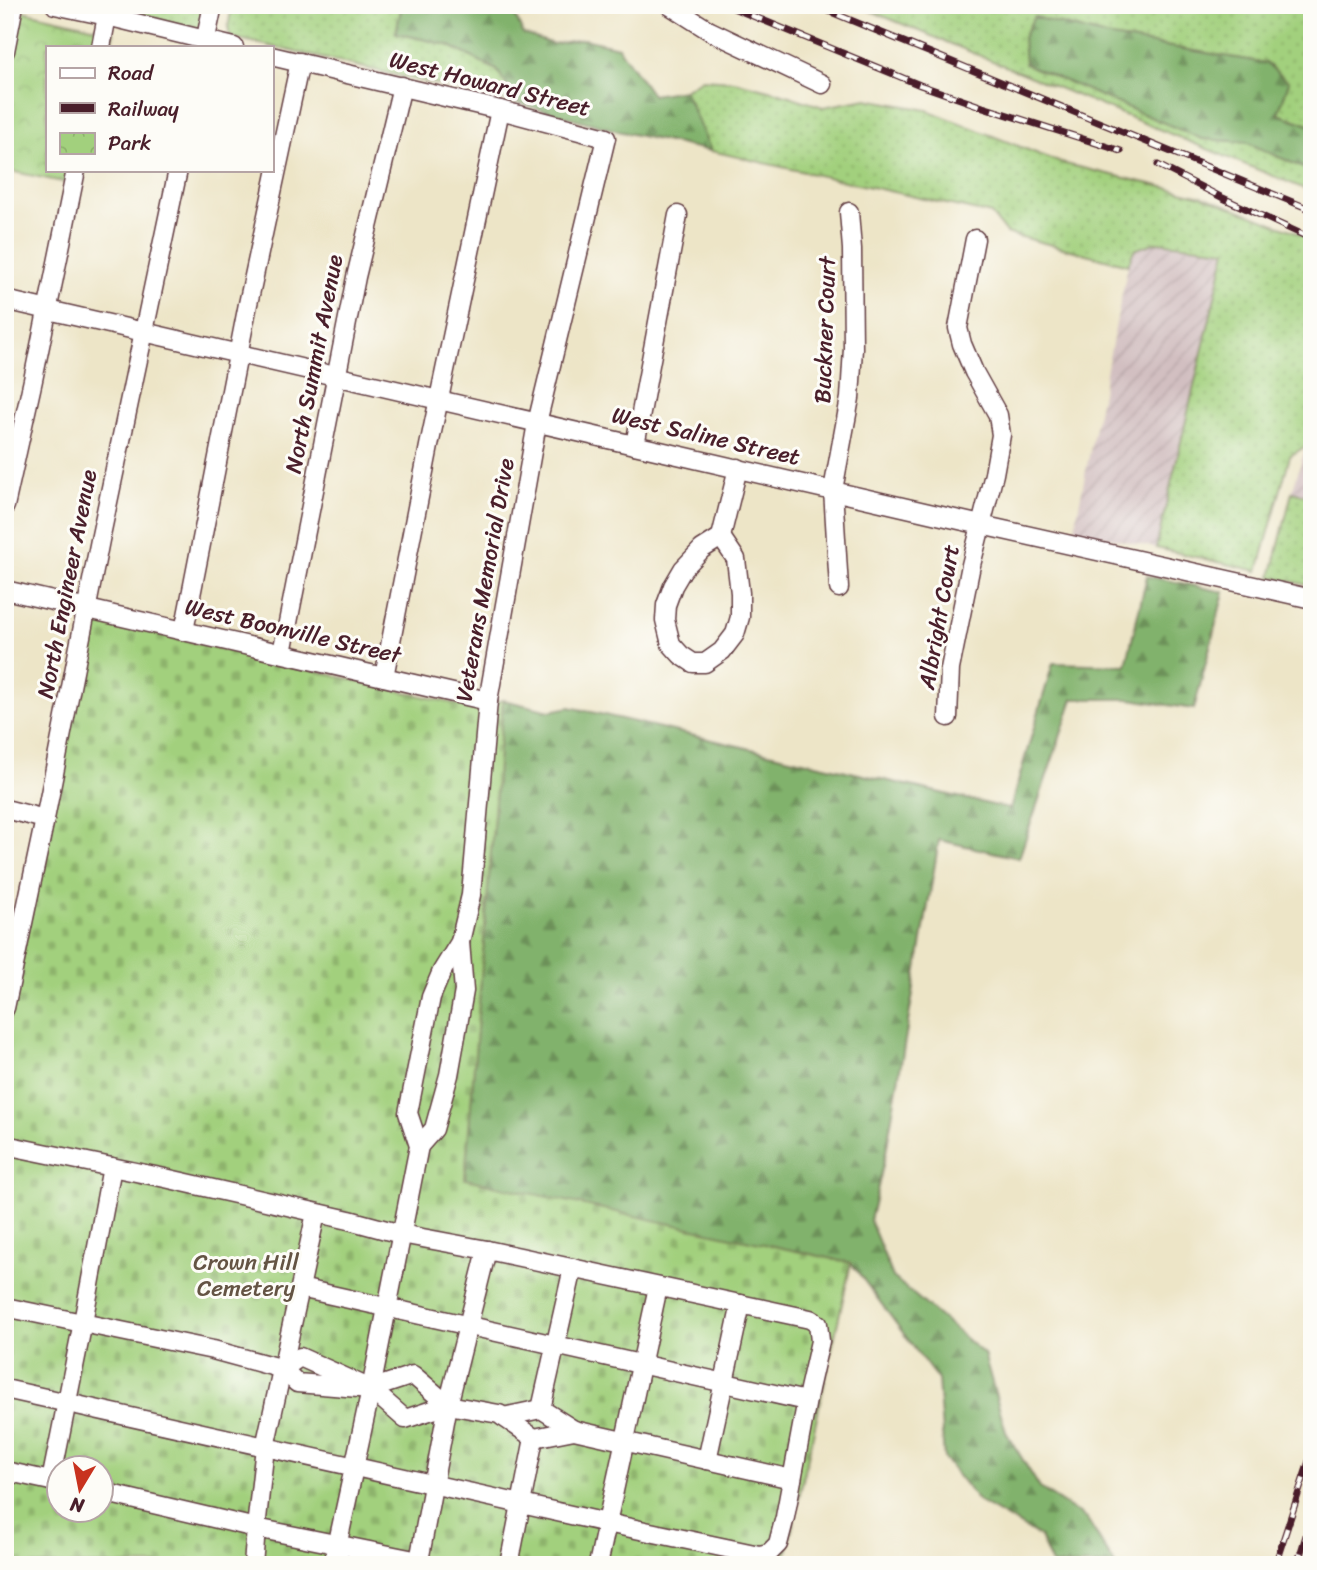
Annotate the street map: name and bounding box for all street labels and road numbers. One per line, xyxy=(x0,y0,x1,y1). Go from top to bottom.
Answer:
street label: West Howard Street xyxy=(385,39,595,129)
street label: North Summit Avenue xyxy=(273,251,355,477)
street label: Buckner Court xyxy=(802,254,848,404)
street label: West Saline Street xyxy=(608,394,804,478)
street label: Veterans Memorial Drive xyxy=(443,455,527,705)
street label: North Engineer Avenue xyxy=(25,466,109,702)
street label: Albright Court xyxy=(906,541,972,694)
street label: West Boonville Street xyxy=(181,586,407,676)

